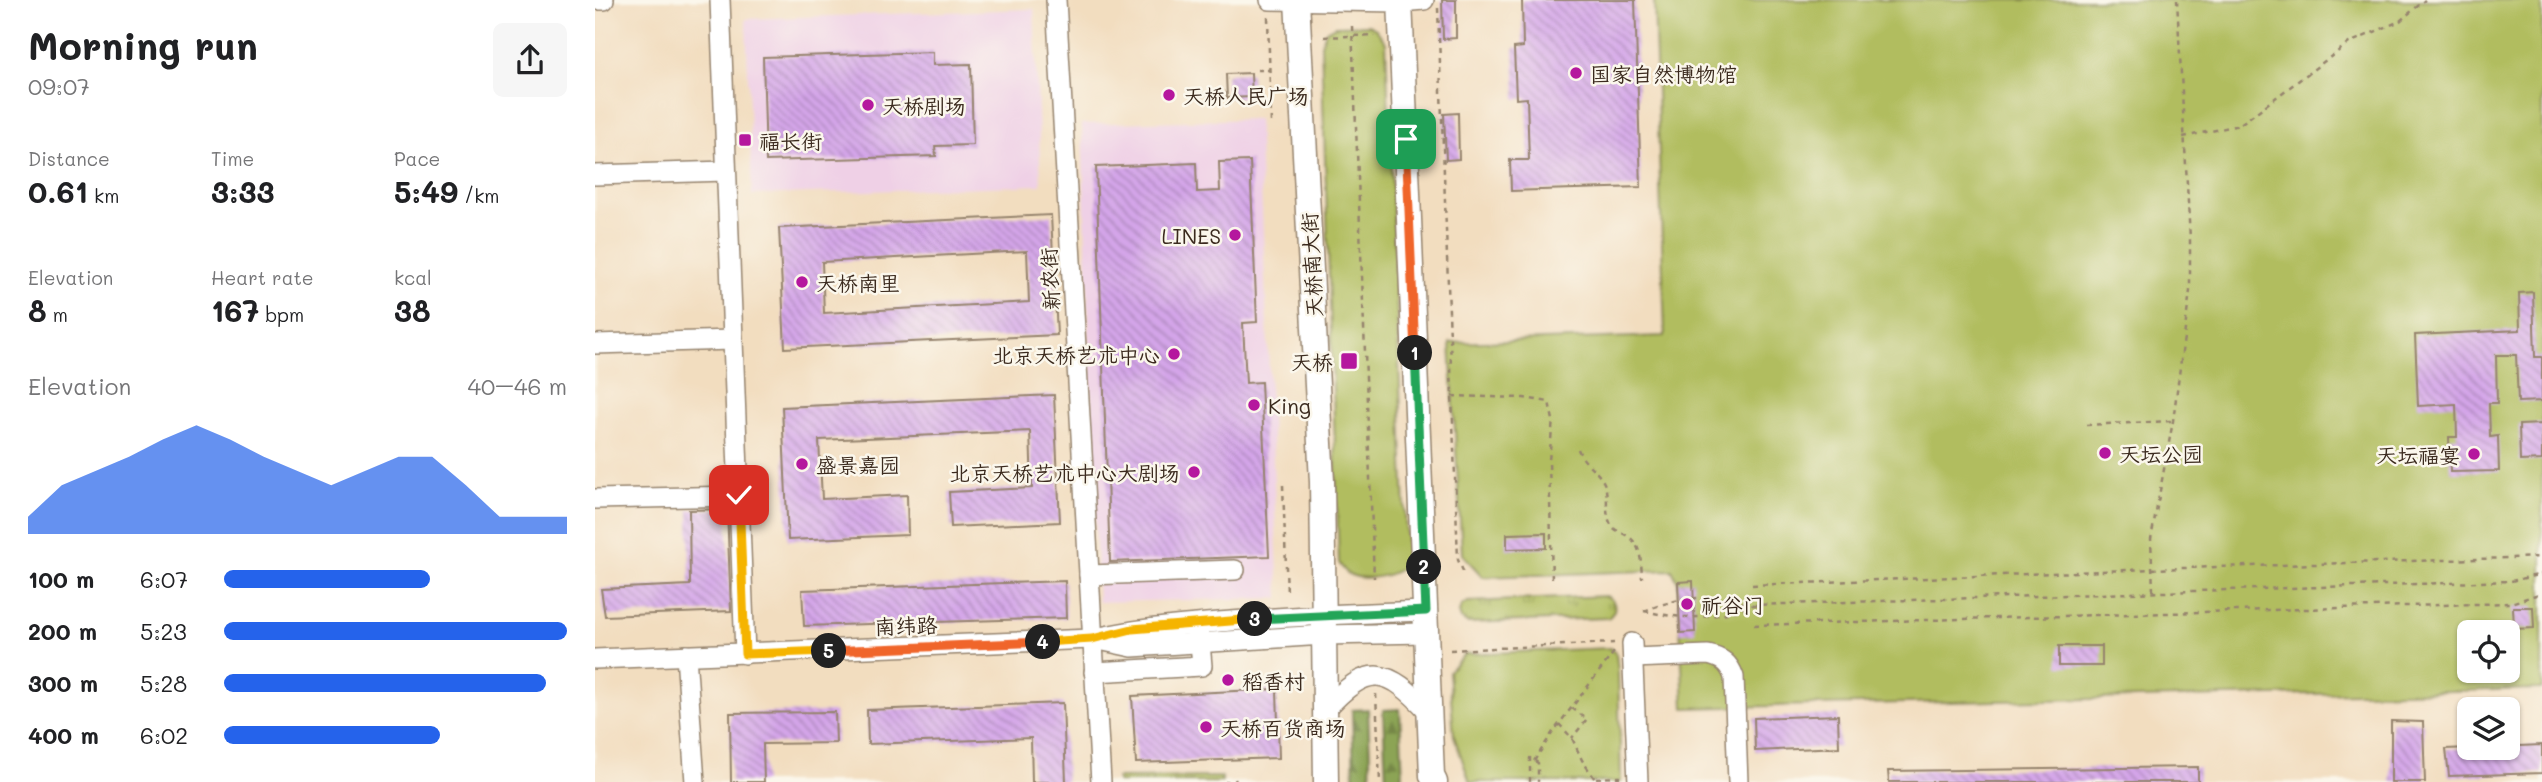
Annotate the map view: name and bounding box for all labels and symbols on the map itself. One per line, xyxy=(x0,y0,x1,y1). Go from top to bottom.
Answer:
place label: 国家自然博物馆 xyxy=(1590,60,1737,87)
marker: 国家自然博物馆 xyxy=(1568,65,1584,81)
place label: 天桥人民广场 xyxy=(1183,82,1309,109)
marker: 天桥人民广场 xyxy=(1161,87,1177,103)
place label: 天桥剧场 xyxy=(882,92,966,119)
marker: 天桥剧场 xyxy=(860,97,876,113)
pin xyxy=(1376,109,1436,169)
place label: 福长街 xyxy=(759,127,822,154)
marker: 福长街 xyxy=(737,132,753,148)
street label: 天桥南大街 xyxy=(1295,212,1327,318)
place label: LINES xyxy=(1161,222,1221,249)
marker: LINES xyxy=(1227,227,1243,243)
street label: 新农街 xyxy=(1034,247,1064,311)
place label: 天桥南里 xyxy=(816,269,900,296)
marker: 天桥南里 xyxy=(794,274,810,290)
pin: 1 xyxy=(1397,336,1433,370)
place label: 北京天桥艺术中心 xyxy=(992,341,1160,368)
marker: 北京天桥艺术中心 xyxy=(1166,346,1182,362)
place label: 天桥 xyxy=(1291,348,1333,375)
marker: 天桥 xyxy=(1339,351,1359,371)
place label: King xyxy=(1268,392,1311,419)
marker: King xyxy=(1246,397,1262,413)
place label: 天坛公园 xyxy=(2119,440,2203,467)
place label: 天坛福宴 xyxy=(2376,441,2460,468)
marker: 天坛公园 xyxy=(2097,445,2113,461)
marker: 天坛福宴 xyxy=(2466,446,2482,462)
place label: 盛景嘉园 xyxy=(816,451,900,478)
marker: 盛景嘉园 xyxy=(794,456,810,472)
place label: 北京天桥艺术中心大剧场 xyxy=(949,459,1180,486)
marker: 北京天桥艺术中心大剧场 xyxy=(1186,464,1202,480)
pin xyxy=(709,465,769,525)
pin: 2 xyxy=(1407,550,1441,584)
place label: 祈谷门 xyxy=(1701,591,1764,618)
marker: 祈谷门 xyxy=(1679,596,1695,612)
pin: 3 xyxy=(1237,602,1273,636)
street label: 南纬路 xyxy=(874,610,938,640)
pin: 4 xyxy=(1025,624,1061,660)
pin: 5 xyxy=(811,634,847,668)
place label: 稻香村 xyxy=(1242,667,1305,694)
marker: 稻香村 xyxy=(1220,672,1236,688)
place label: 天桥百货商场 xyxy=(1220,714,1346,741)
marker: 天桥百货商场 xyxy=(1198,719,1214,735)

